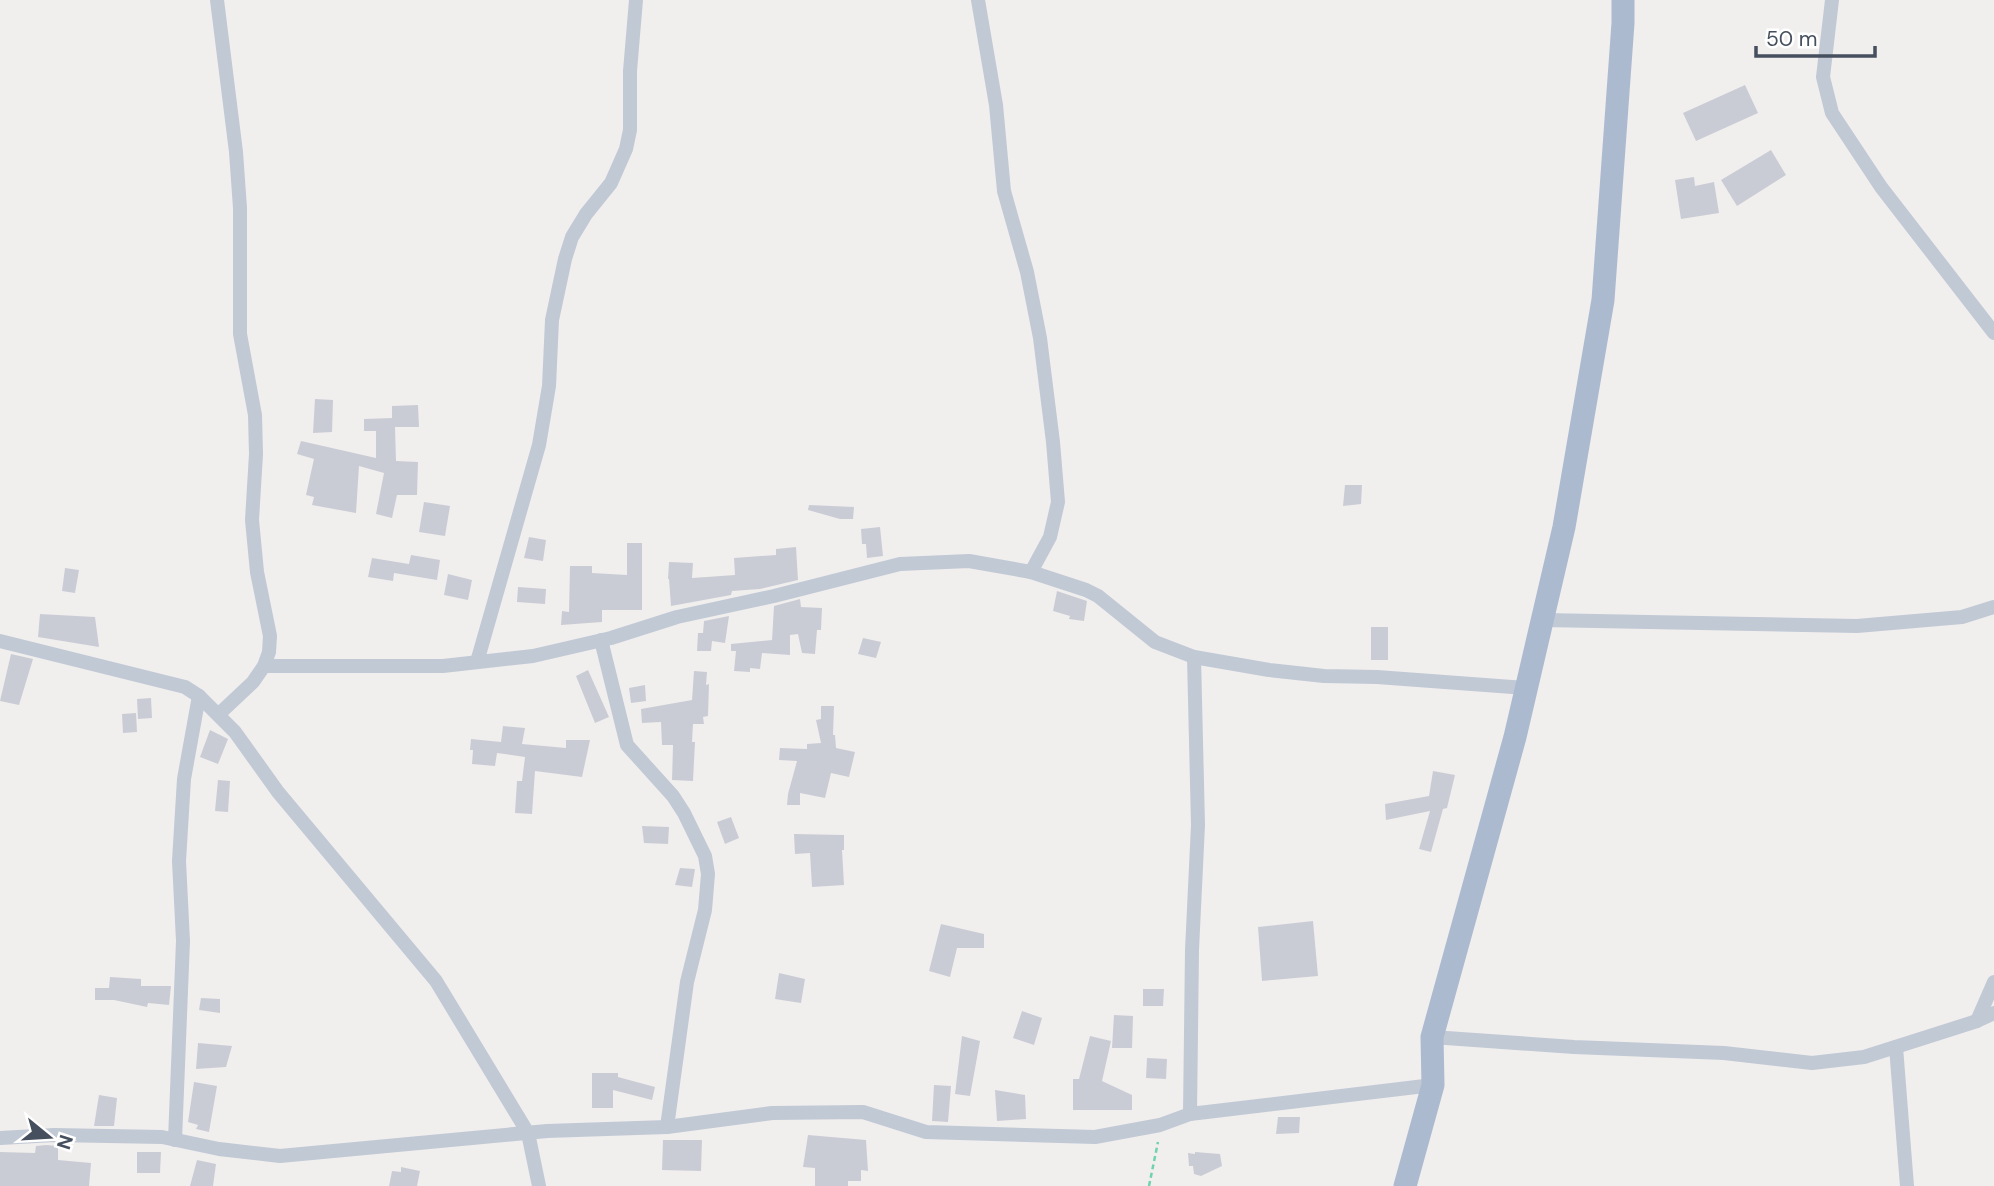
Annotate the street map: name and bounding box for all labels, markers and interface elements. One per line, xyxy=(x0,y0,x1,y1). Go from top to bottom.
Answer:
scale bar xyxy=(1756,14,1875,58)
text: 50 m xyxy=(1766,25,1817,53)
north arrow xyxy=(14,1102,84,1172)
text: N xyxy=(51,1132,79,1153)

